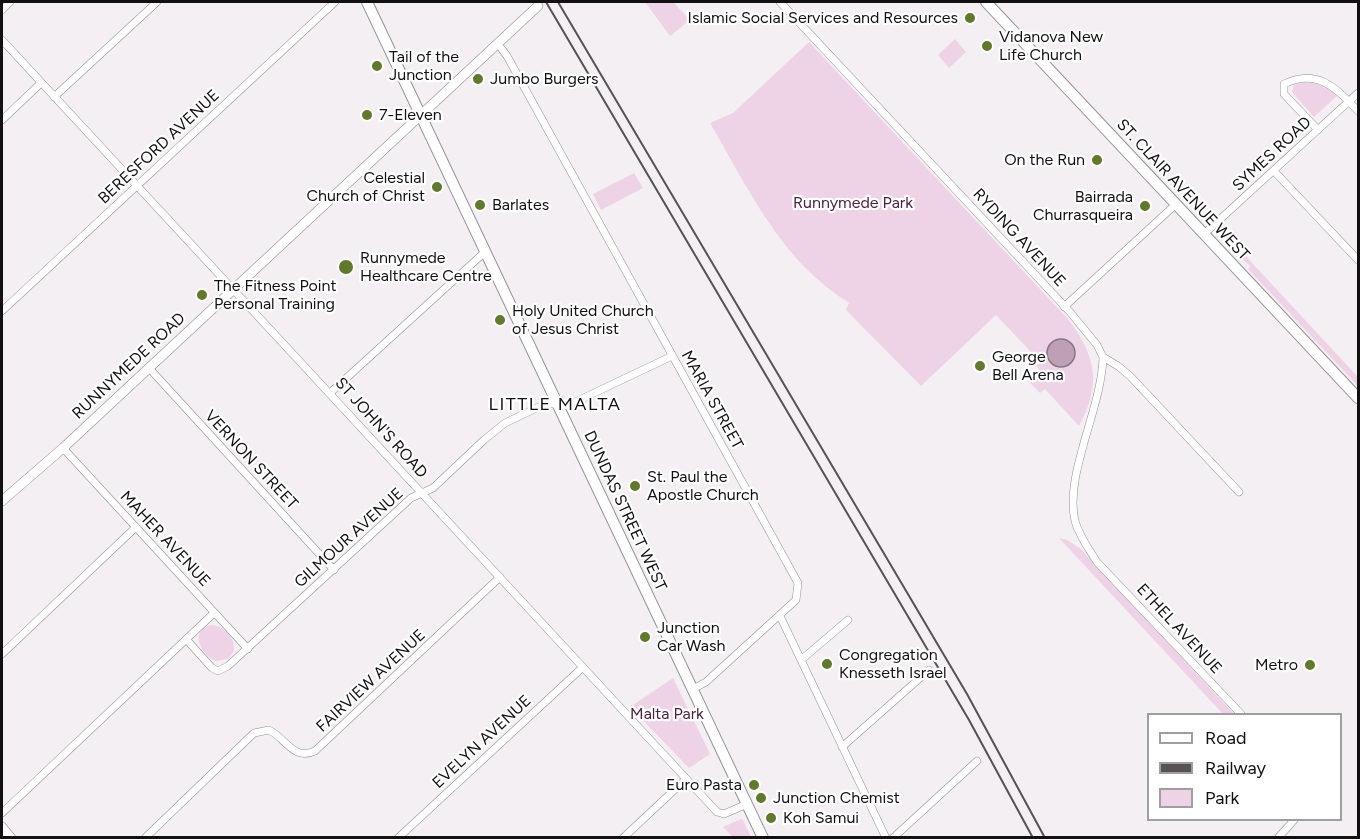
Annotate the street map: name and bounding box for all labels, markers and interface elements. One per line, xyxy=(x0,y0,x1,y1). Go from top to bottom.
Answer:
place label: Islamic Social Services and Resources xyxy=(688,8,958,28)
marker: Islamic Social Services and Resources xyxy=(963,11,977,25)
place label: Vidanova New Life Church xyxy=(999,27,1103,65)
marker: Vidanova New Life Church xyxy=(980,39,994,53)
place label: Tail of the Junction xyxy=(389,47,459,85)
marker: Tail of the Junction xyxy=(370,59,384,73)
place label: Jumbo Burgers xyxy=(490,69,598,89)
marker: Jumbo Burgers xyxy=(471,72,485,86)
street label: BERESFORD AVENUE xyxy=(94,86,224,208)
place label: 7-Eleven xyxy=(379,105,442,125)
marker: 7-Eleven xyxy=(360,108,374,122)
street label: SYMES ROAD xyxy=(1229,113,1315,195)
street label: ST. CLAIR AVENUE WEST xyxy=(1112,115,1254,265)
place label: On the Run xyxy=(1004,150,1085,170)
marker: On the Run xyxy=(1090,153,1104,167)
place label: Celestial Church of Christ xyxy=(306,168,425,206)
marker: Celestial Church of Christ xyxy=(430,180,444,194)
street label: RYDING AVENUE xyxy=(969,185,1069,291)
place label: Bairrada Churrasqueira xyxy=(1033,187,1133,225)
park label: Runnymede Park xyxy=(793,193,913,213)
place label: Barlates xyxy=(492,195,549,215)
marker: Barlates xyxy=(473,198,487,212)
marker: Bairrada Churrasqueira xyxy=(1138,199,1152,213)
place label: Runnymede Healthcare Centre xyxy=(360,248,492,286)
marker: Runnymede Healthcare Centre xyxy=(337,258,355,276)
place label: The Fitness Point Personal Training xyxy=(214,276,336,314)
marker: The Fitness Point Personal Training xyxy=(195,288,209,302)
place label: Holy United Church of Jesus Christ xyxy=(512,301,654,339)
street label: RUNNYMEDE ROAD xyxy=(69,309,189,423)
marker: Holy United Church of Jesus Christ xyxy=(493,313,507,327)
street label: MARIA STREET xyxy=(677,347,747,453)
place label: George Bell Arena xyxy=(992,347,1064,385)
marker: George Bell Arena xyxy=(973,359,987,373)
street label: ST JOHN'S ROAD xyxy=(331,374,431,482)
district label: LITTLE MALTA xyxy=(489,394,621,416)
street label: VERNON STREET xyxy=(200,407,302,513)
street label: DUNDAS STREET WEST xyxy=(579,428,671,594)
place label: St. Paul the Apostle Church xyxy=(647,467,759,505)
marker: St. Paul the Apostle Church xyxy=(628,479,642,493)
street label: GILMOUR AVENUE xyxy=(291,484,407,592)
street label: MAHER AVENUE xyxy=(116,487,214,591)
street label: ETHEL AVENUE xyxy=(1132,580,1226,678)
place label: Junction Car Wash xyxy=(657,618,725,656)
street label: FAIRVIEW AVENUE xyxy=(313,626,429,736)
marker: Junction Car Wash xyxy=(638,630,652,644)
place label: Congregation Knesseth Israel xyxy=(839,645,947,683)
place label: Metro xyxy=(1255,655,1298,675)
marker: Congregation Knesseth Israel xyxy=(820,657,834,671)
marker: Metro xyxy=(1303,658,1317,672)
street label: EVELYN AVENUE xyxy=(429,691,535,793)
park label: Malta Park xyxy=(630,704,704,724)
legend xyxy=(1147,713,1342,821)
text: Road xyxy=(1205,727,1246,749)
text: Railway xyxy=(1205,757,1266,779)
place label: Euro Pasta xyxy=(666,775,742,795)
marker: Euro Pasta xyxy=(747,778,761,792)
text: Park xyxy=(1205,787,1239,809)
place label: Junction Chemist xyxy=(773,788,900,808)
marker: Junction Chemist xyxy=(754,791,768,805)
place label: Koh Samui xyxy=(783,808,859,828)
marker: Koh Samui xyxy=(764,811,778,825)

